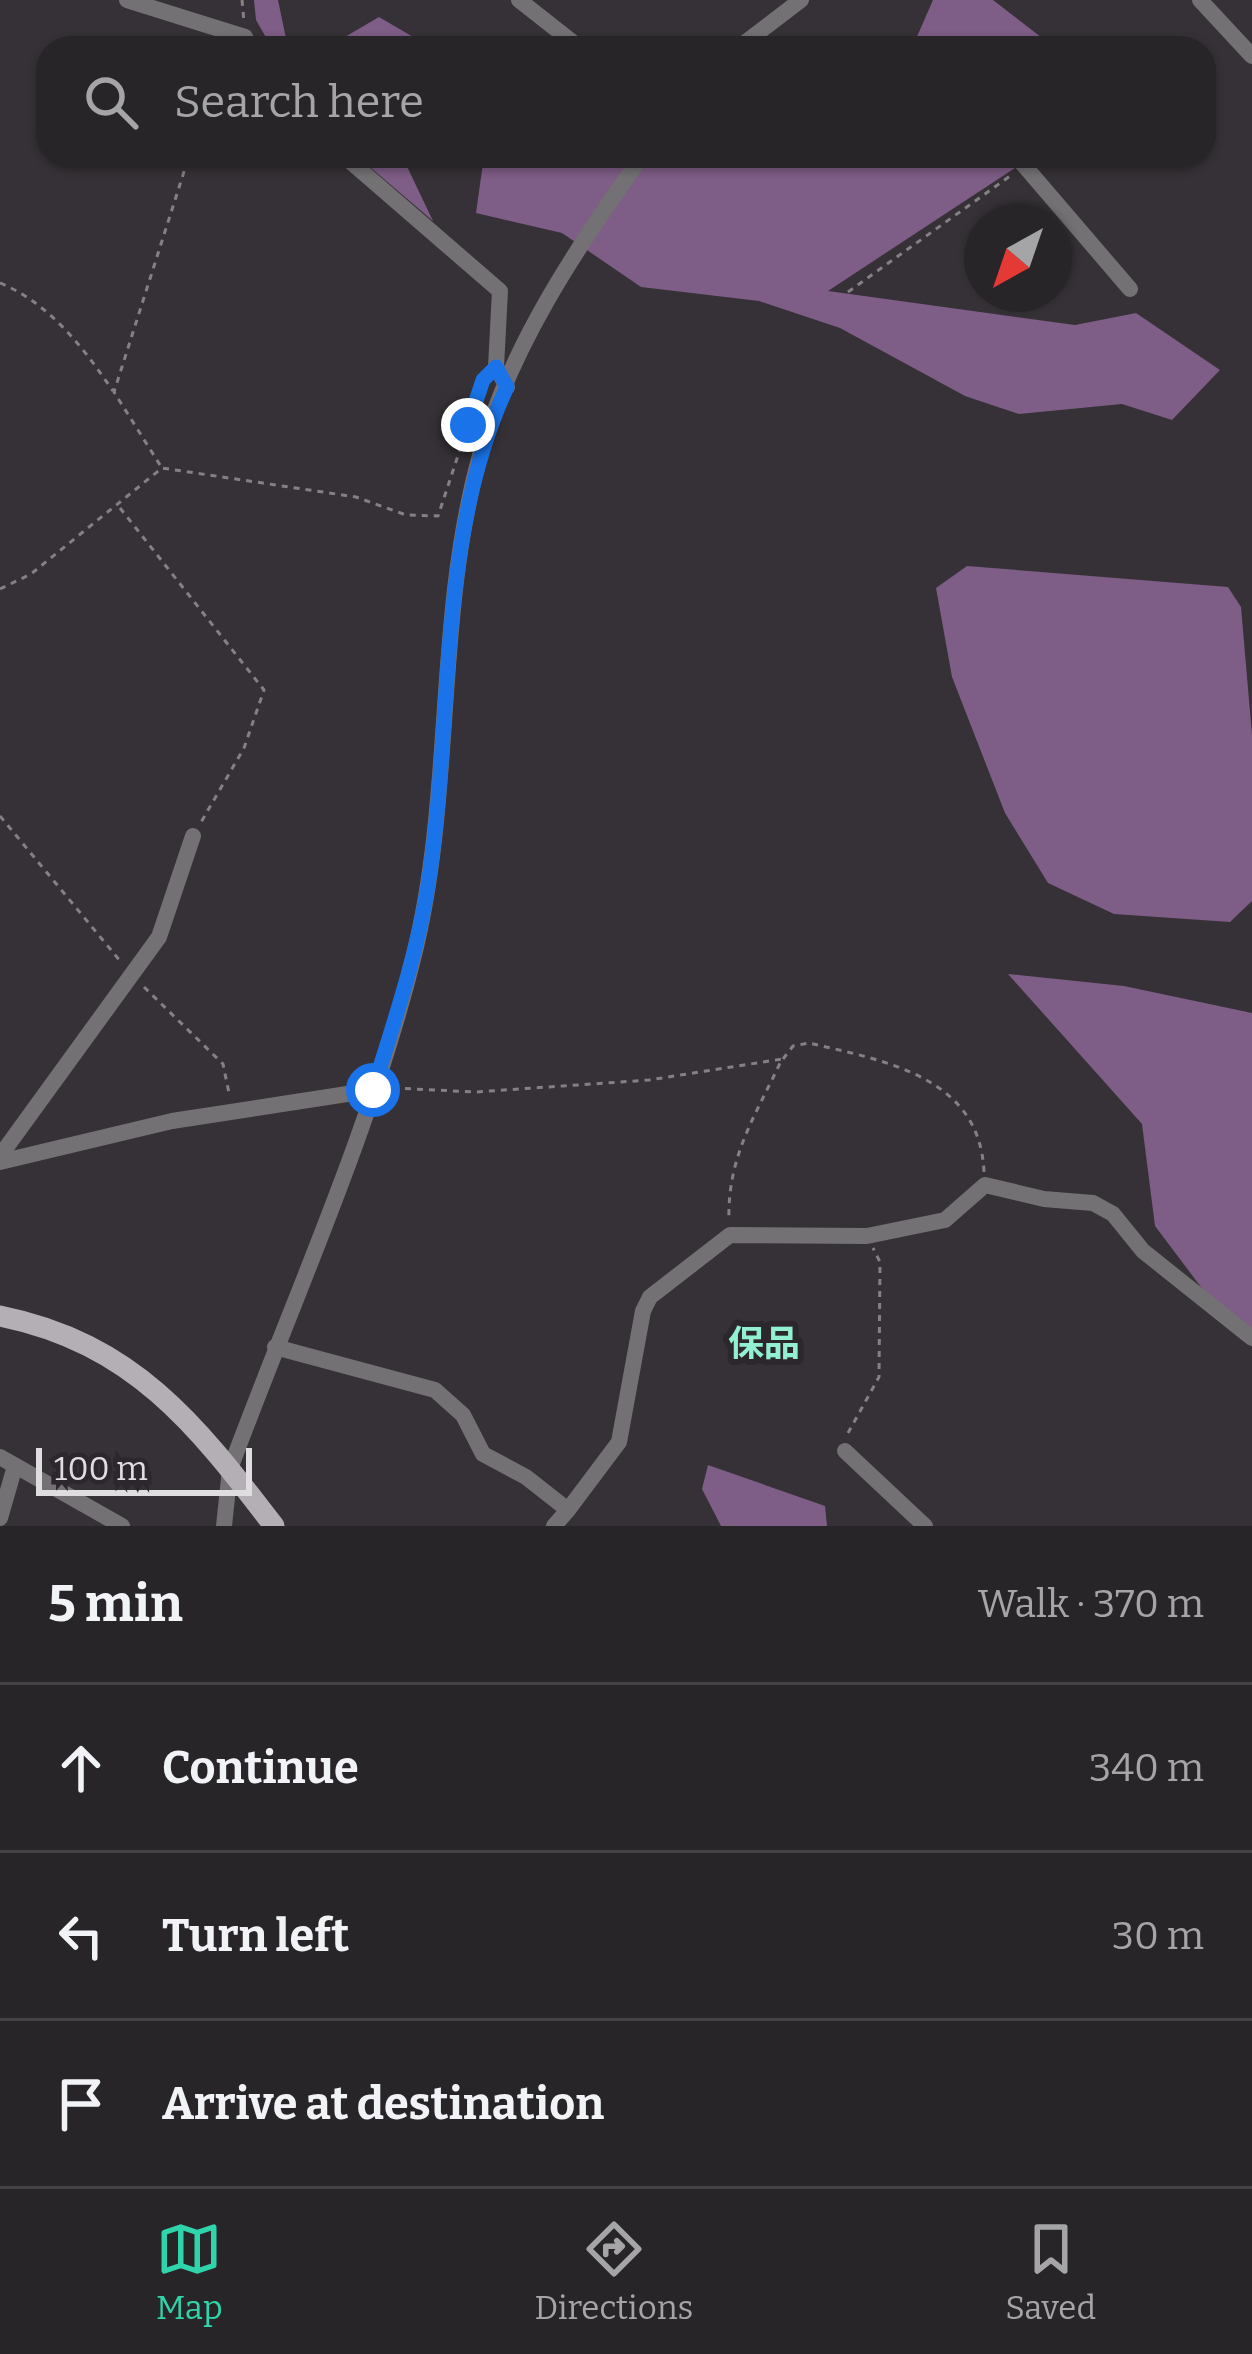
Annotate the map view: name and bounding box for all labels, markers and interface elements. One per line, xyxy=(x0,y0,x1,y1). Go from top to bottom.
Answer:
search box xyxy=(36,36,1216,168)
icon: search xyxy=(78,69,144,135)
text: Search here xyxy=(174,75,424,129)
north arrow xyxy=(964,204,1072,312)
route end xyxy=(441,398,495,452)
route start xyxy=(346,1063,400,1117)
district label: 保品 xyxy=(728,1322,800,1366)
scale bar xyxy=(36,1442,252,1495)
text: 100 m xyxy=(54,1449,148,1489)
text: 5 min xyxy=(48,1573,183,1635)
text: Walk · 370 m xyxy=(978,1581,1204,1627)
icon: ahead xyxy=(48,1735,114,1801)
text: Continue xyxy=(162,1741,359,1795)
text: 340 m xyxy=(1089,1745,1204,1791)
icon: left xyxy=(48,1903,114,1969)
text: Turn left xyxy=(162,1909,349,1963)
text: 30 m xyxy=(1112,1913,1204,1959)
icon: arrive xyxy=(48,2071,114,2137)
text: Arrive at destination xyxy=(162,2077,604,2131)
tab: Map xyxy=(156,2216,223,2328)
tab: Directions xyxy=(535,2216,693,2328)
tab: Saved xyxy=(1005,2216,1096,2328)

